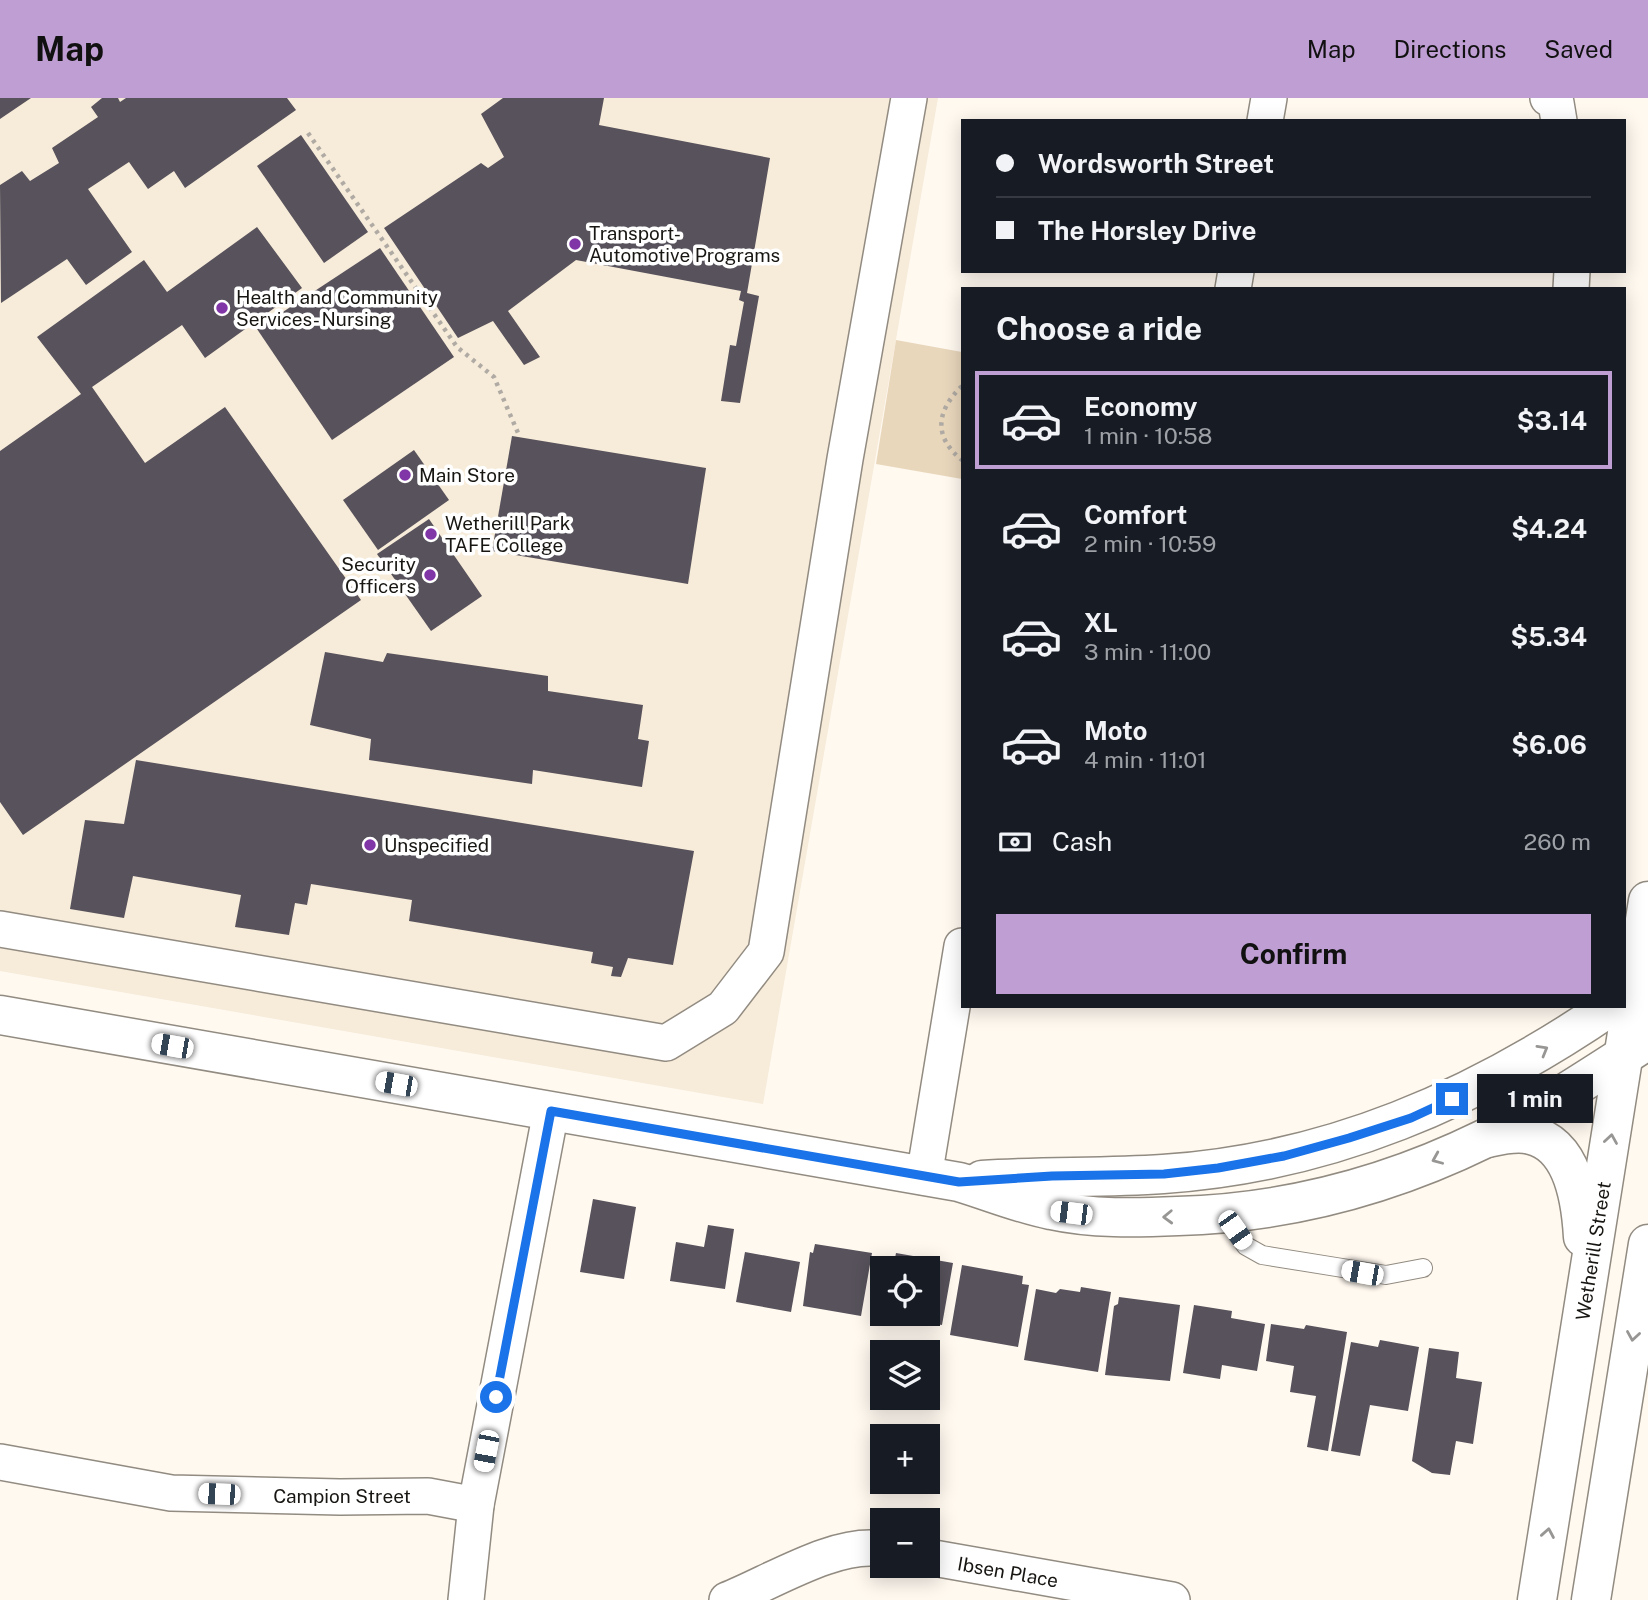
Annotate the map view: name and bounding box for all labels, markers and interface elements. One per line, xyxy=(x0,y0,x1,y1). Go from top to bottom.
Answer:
text: Map xyxy=(35,30,104,68)
text: Map xyxy=(1307,35,1356,63)
text: Directions xyxy=(1394,35,1506,63)
text: Saved xyxy=(1544,35,1613,63)
text: Wordsworth Street xyxy=(1038,148,1274,179)
text: The Horsley Drive xyxy=(1038,215,1256,246)
place label: Transport- Automotive Programs xyxy=(589,222,780,266)
marker: Transport- Automotive Programs xyxy=(567,236,583,252)
place label: Health and Community Services- Nursing xyxy=(236,286,438,330)
marker: Health and Community Services- Nursing xyxy=(214,300,230,316)
text: Choose a ride xyxy=(996,310,1202,347)
icon: car xyxy=(1000,389,1063,452)
text: Economy xyxy=(1084,391,1197,422)
text: $3.14 xyxy=(1517,405,1587,436)
text: 1 min · 10:58 xyxy=(1084,422,1213,449)
place label: Main Store xyxy=(419,464,515,486)
marker: Main Store xyxy=(397,467,413,483)
icon: car xyxy=(1000,497,1063,560)
text: Comfort xyxy=(1084,499,1187,530)
place label: Wetherill Park TAFE College xyxy=(445,512,571,556)
text: $4.24 xyxy=(1511,513,1587,544)
marker: Wetherill Park TAFE College xyxy=(423,526,439,542)
text: 2 min · 10:59 xyxy=(1084,530,1216,557)
place label: Security Officers xyxy=(341,553,416,597)
marker: Security Officers xyxy=(422,567,438,583)
icon: car xyxy=(1000,605,1063,668)
text: XL xyxy=(1084,607,1118,638)
text: $5.34 xyxy=(1510,621,1587,652)
text: 3 min · 11:00 xyxy=(1084,638,1211,665)
icon: car xyxy=(1000,713,1063,776)
text: Moto xyxy=(1084,715,1147,746)
text: $6.06 xyxy=(1511,729,1587,760)
text: 4 min · 11:01 xyxy=(1084,746,1207,773)
icon: cash xyxy=(996,823,1034,861)
text: Cash xyxy=(1052,826,1112,857)
text: 260 m xyxy=(1524,828,1591,855)
place label: Unspecified xyxy=(384,834,489,856)
marker: Unspecified xyxy=(362,837,378,853)
button: Confirm xyxy=(996,914,1591,994)
car xyxy=(150,1032,195,1060)
one-way arrow xyxy=(1536,1045,1548,1058)
car xyxy=(374,1070,419,1098)
callout: 1 min xyxy=(1476,1074,1592,1124)
route end xyxy=(1436,1083,1468,1115)
text: 1 min xyxy=(1507,1085,1563,1112)
one-way arrow xyxy=(1603,1133,1618,1145)
one-way arrow xyxy=(1431,1151,1444,1165)
street label: Wetherill Street xyxy=(1571,1180,1615,1322)
car xyxy=(1049,1200,1094,1226)
car xyxy=(1215,1207,1256,1253)
one-way arrow xyxy=(1163,1209,1174,1224)
map controls xyxy=(870,1256,940,1578)
button: locate xyxy=(870,1256,940,1326)
car xyxy=(1340,1259,1385,1287)
one-way arrow xyxy=(1626,1330,1641,1342)
button: layers xyxy=(870,1340,940,1410)
route start xyxy=(480,1381,512,1413)
button: + xyxy=(870,1424,940,1494)
car xyxy=(472,1428,501,1474)
car xyxy=(198,1483,241,1505)
street label: Campion Street xyxy=(273,1485,411,1507)
button: − xyxy=(870,1508,940,1578)
one-way arrow xyxy=(1540,1527,1555,1539)
street label: Ibsen Place xyxy=(956,1552,1060,1592)

